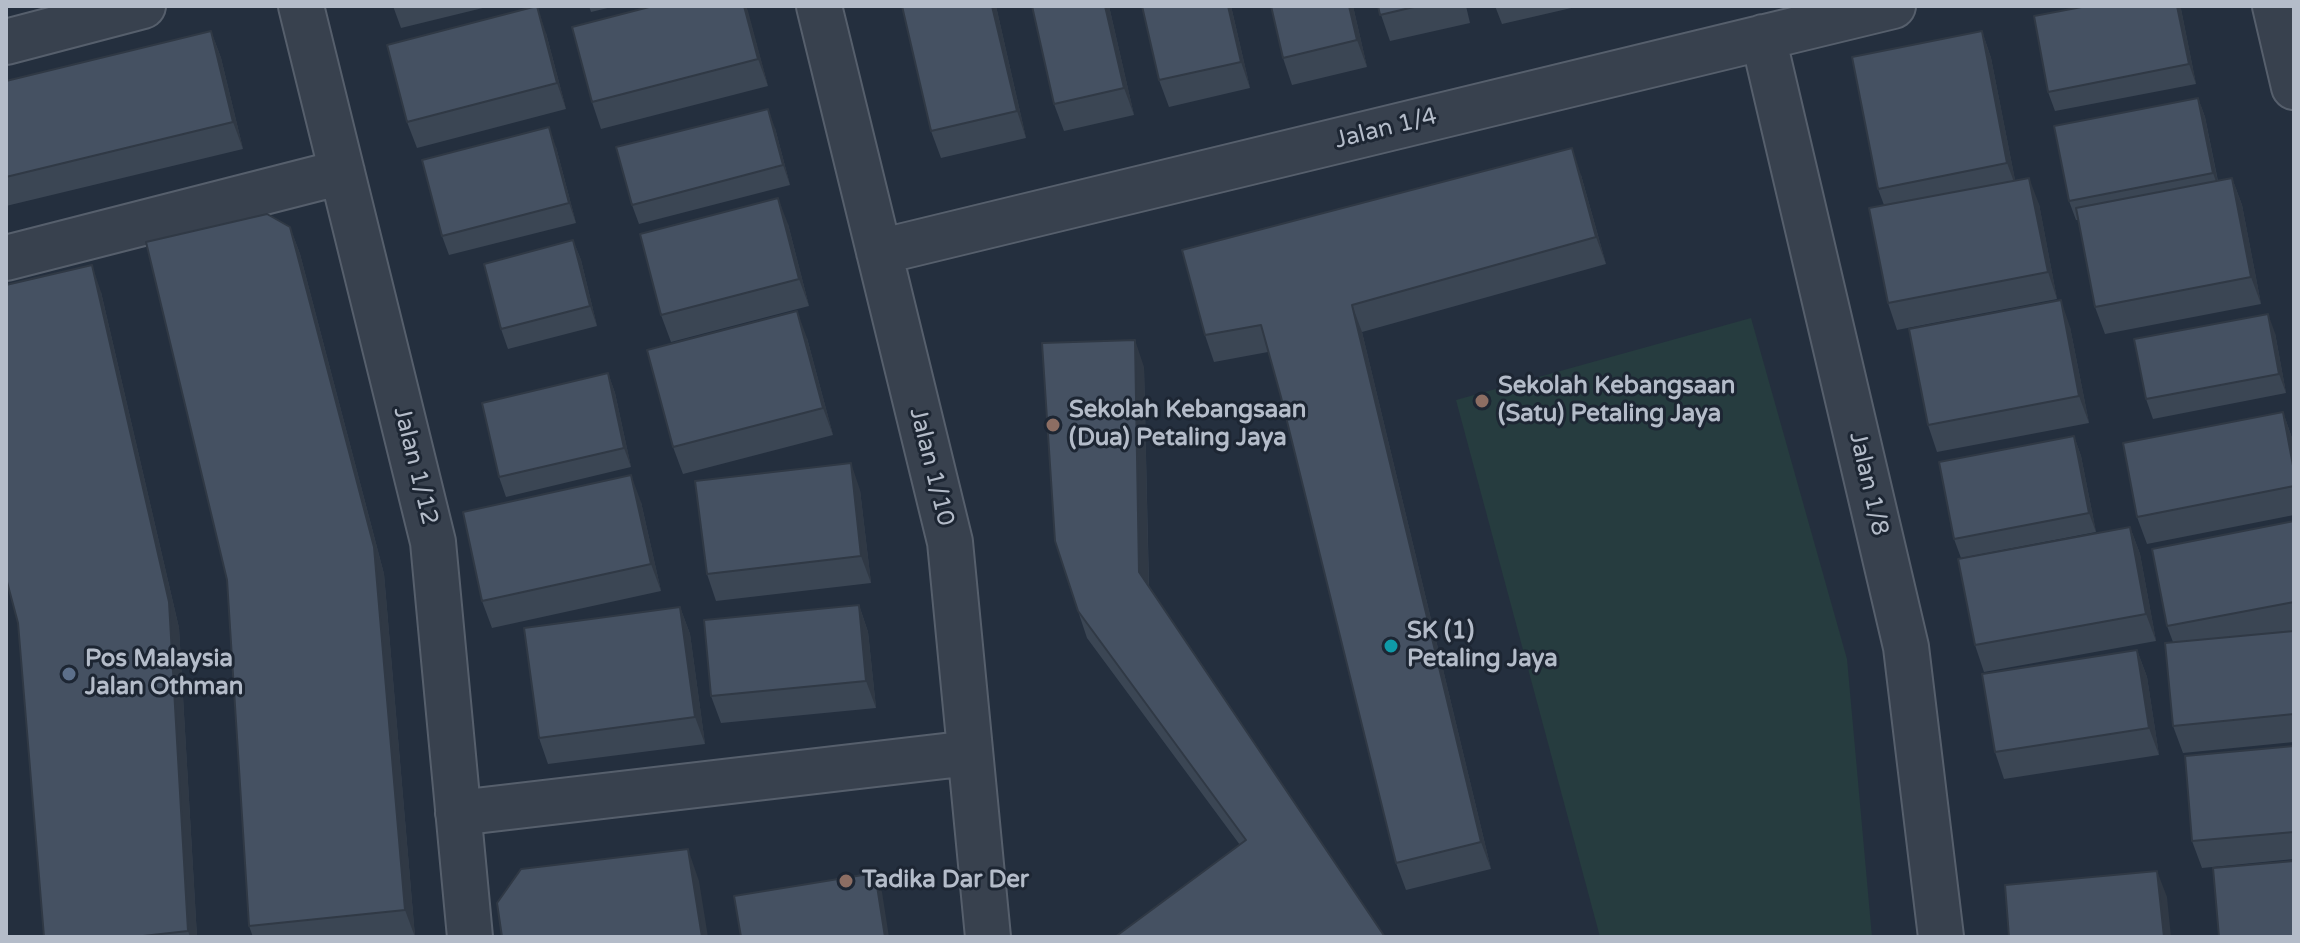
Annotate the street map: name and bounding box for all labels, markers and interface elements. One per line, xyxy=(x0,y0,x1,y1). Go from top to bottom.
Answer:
street label: Jalan 1/4 xyxy=(1332,102,1440,156)
place label: Sekolah Kebangsaan (Satu) Petaling Jaya xyxy=(1498,373,1735,429)
marker: Sekolah Kebangsaan (Satu) Petaling Jaya xyxy=(1473,392,1491,410)
place label: Sekolah Kebangsaan (Dua) Petaling Jaya xyxy=(1069,397,1306,453)
street label: Jalan 1/12 xyxy=(386,404,444,528)
street label: Jalan 1/10 xyxy=(902,405,960,529)
marker: Sekolah Kebangsaan (Dua) Petaling Jaya xyxy=(1044,416,1062,434)
street label: Jalan 1/8 xyxy=(1842,429,1894,539)
place label: SK (1) Petaling Jaya xyxy=(1407,618,1558,674)
marker: SK (1) Petaling Jaya xyxy=(1382,637,1400,655)
place label: Pos Malaysia Jalan Othman xyxy=(85,646,243,702)
marker: Pos Malaysia Jalan Othman xyxy=(60,665,78,683)
place label: Tadika Dar Der xyxy=(862,867,1029,895)
marker: Tadika Dar Der xyxy=(837,872,855,890)

